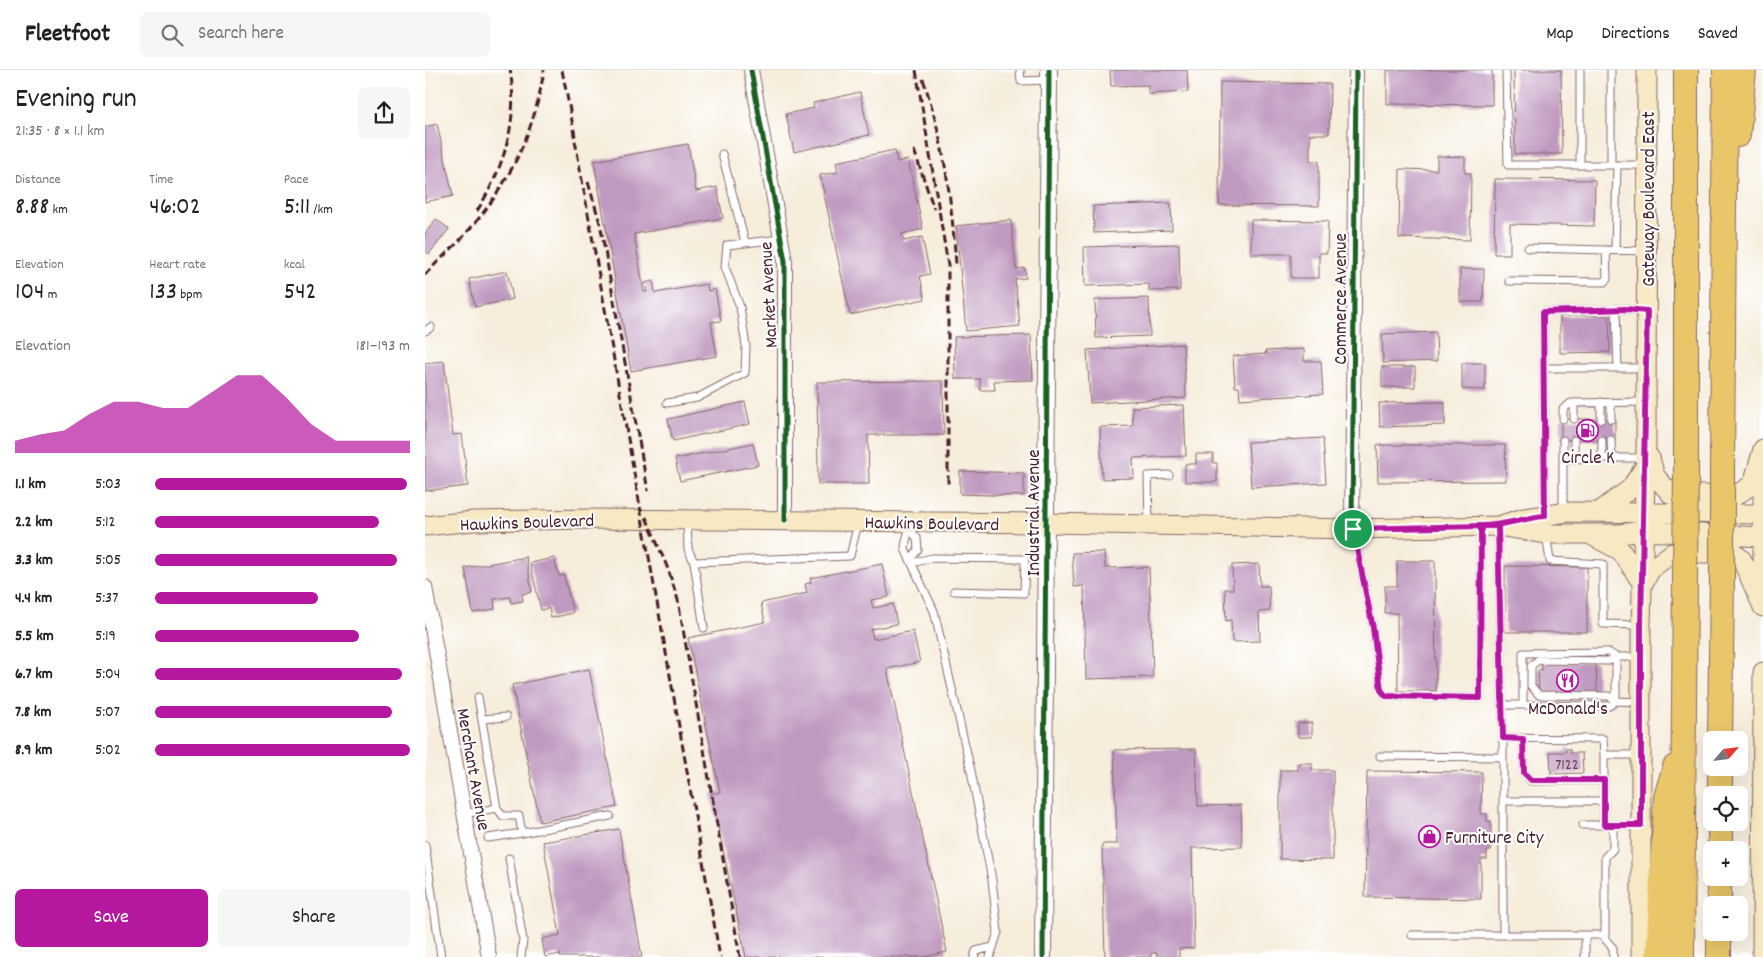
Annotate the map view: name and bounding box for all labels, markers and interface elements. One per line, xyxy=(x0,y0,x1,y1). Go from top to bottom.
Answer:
search box xyxy=(140,12,490,57)
text: Fleetfoot xyxy=(25,18,110,52)
icon: search xyxy=(158,21,186,49)
text: Search here xyxy=(198,21,284,48)
text: Map xyxy=(1546,22,1573,47)
text: Directions xyxy=(1601,22,1670,47)
text: Saved xyxy=(1698,22,1738,47)
text: Evening run xyxy=(15,81,137,121)
button: share xyxy=(358,87,410,139)
street label: Gateway Boulevard East xyxy=(1637,111,1664,287)
text: 21:35 · 8 × 1.1 km xyxy=(15,120,105,143)
text: Distance xyxy=(15,170,61,190)
text: Time xyxy=(149,170,173,190)
text: Pace xyxy=(284,170,308,190)
text: 8.88 xyxy=(15,190,49,226)
text: 46:02 xyxy=(149,190,201,226)
text: 5:11 xyxy=(284,190,310,226)
text: km xyxy=(49,200,68,220)
text: /km xyxy=(310,200,333,220)
street label: Commerce Avenue xyxy=(1329,233,1356,365)
street label: Market Avenue xyxy=(754,241,787,349)
text: Elevation xyxy=(15,255,64,275)
text: Heart rate xyxy=(149,255,206,275)
text: kcal xyxy=(284,255,305,275)
text: 104 xyxy=(15,275,44,311)
text: 133 xyxy=(149,275,177,311)
text: 542 xyxy=(284,275,317,311)
text: m xyxy=(44,285,57,305)
text: bpm xyxy=(177,285,202,305)
text: Elevation xyxy=(15,335,71,358)
text: 181–193 m xyxy=(356,335,410,358)
fuel station icon: Circle K xyxy=(1576,418,1600,442)
place label: Circle K xyxy=(1561,446,1615,473)
street label: Industrial Avenue xyxy=(1022,449,1049,577)
text: 1.1 km xyxy=(15,473,46,496)
text: 5:03 xyxy=(95,473,121,496)
pin xyxy=(1332,508,1374,550)
street label: Hawkins Boulevard xyxy=(459,509,595,540)
text: 2.2 km xyxy=(15,511,53,534)
text: 5:12 xyxy=(95,511,116,534)
street label: Hawkins Boulevard xyxy=(864,511,999,540)
icon: arrive xyxy=(1339,515,1367,543)
text: 3.3 km xyxy=(15,549,53,572)
text: 5:05 xyxy=(95,549,121,572)
text: 4.4 km xyxy=(15,587,52,610)
text: 5:37 xyxy=(95,587,118,610)
text: 5.5 km xyxy=(15,625,54,648)
text: 5:19 xyxy=(95,625,116,648)
text: 6.7 km xyxy=(15,663,53,686)
text: 5:04 xyxy=(95,663,120,686)
restaurant icon: McDonald's xyxy=(1556,669,1580,693)
place label: McDonald's xyxy=(1528,697,1608,724)
text: 7.8 km xyxy=(15,701,51,724)
text: 5:07 xyxy=(95,701,120,724)
street label: Merchant Avenue xyxy=(447,706,496,833)
north arrow xyxy=(1703,731,1747,776)
map controls xyxy=(1703,731,1748,941)
text: 8.9 km xyxy=(15,739,53,762)
text: 5:02 xyxy=(95,739,121,762)
house number: 7122 xyxy=(1555,754,1579,777)
button: locate xyxy=(1703,786,1748,831)
shop icon: Furniture City xyxy=(1417,824,1441,848)
place label: Furniture City xyxy=(1445,826,1544,853)
button: + xyxy=(1703,841,1748,886)
button: Save xyxy=(15,889,208,947)
button: Share xyxy=(218,889,410,947)
button: − xyxy=(1703,896,1748,941)

